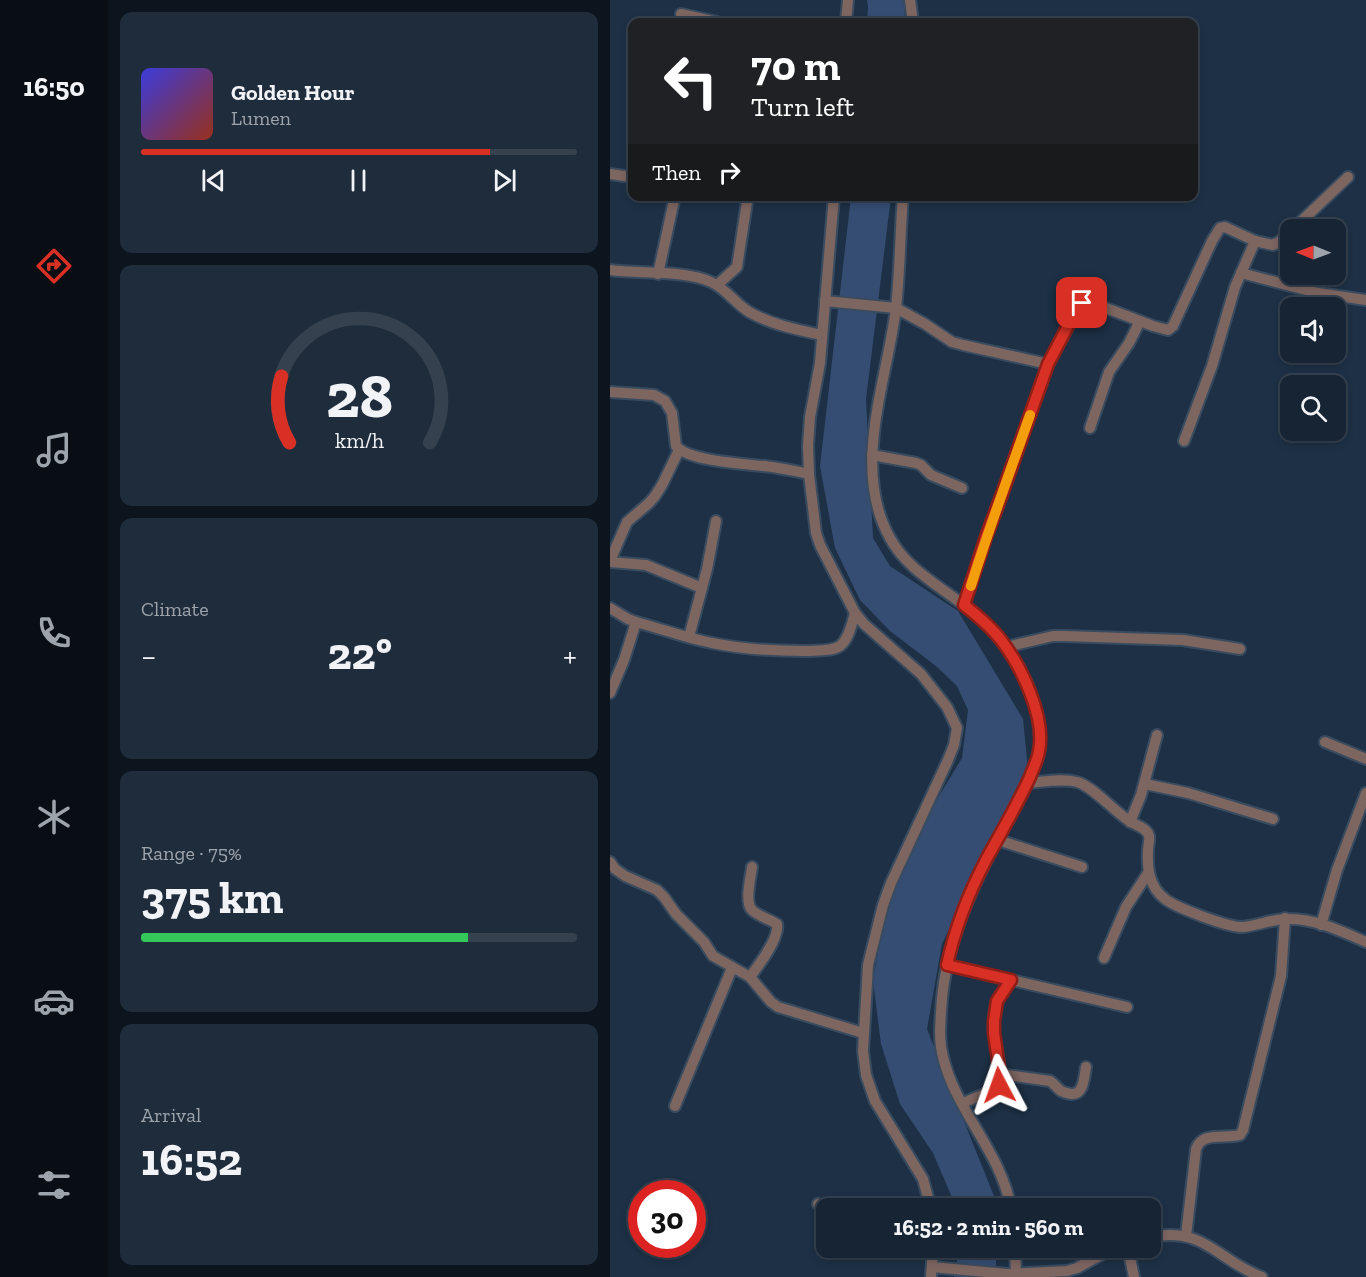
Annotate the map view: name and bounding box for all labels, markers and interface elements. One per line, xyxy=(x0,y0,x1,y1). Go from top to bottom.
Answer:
text: 70 m xyxy=(751,40,841,91)
icon: left xyxy=(652,42,730,120)
text: 16:50 xyxy=(23,71,85,103)
text: Golden Hour xyxy=(231,79,355,106)
text: Turn left xyxy=(751,91,854,123)
text: Lumen xyxy=(231,106,291,130)
icon: right xyxy=(713,156,746,189)
text: Then xyxy=(652,159,701,186)
icon: previous xyxy=(197,164,230,197)
icon: pause xyxy=(342,164,375,197)
icon: next xyxy=(488,164,521,197)
north arrow xyxy=(1280,219,1346,285)
map controls xyxy=(1280,219,1346,441)
icon: directions xyxy=(33,245,75,287)
pin xyxy=(1056,277,1107,328)
icon: arrive xyxy=(1065,286,1098,319)
button: sound xyxy=(1280,297,1346,363)
text: 28 xyxy=(325,358,393,433)
button: search xyxy=(1280,375,1346,441)
text: km/h xyxy=(335,428,383,453)
icon: music xyxy=(33,429,75,471)
text: Climate xyxy=(141,597,209,621)
icon: phone xyxy=(33,612,75,654)
text: 22° xyxy=(327,627,392,681)
text: − xyxy=(141,636,156,675)
text: + xyxy=(563,636,577,675)
icon: climate xyxy=(33,796,75,838)
text: Range · 75% xyxy=(141,841,242,865)
text: 375 km xyxy=(141,871,283,925)
icon: car xyxy=(33,980,75,1022)
position arrow xyxy=(967,1053,1031,1117)
text: Arrival xyxy=(141,1103,201,1127)
text: 16:52 xyxy=(141,1133,242,1187)
icon: filters xyxy=(33,1164,75,1206)
speed limit sign: 30 xyxy=(628,1180,706,1258)
text: 16:52 · 2 min · 560 m xyxy=(893,1214,1084,1241)

